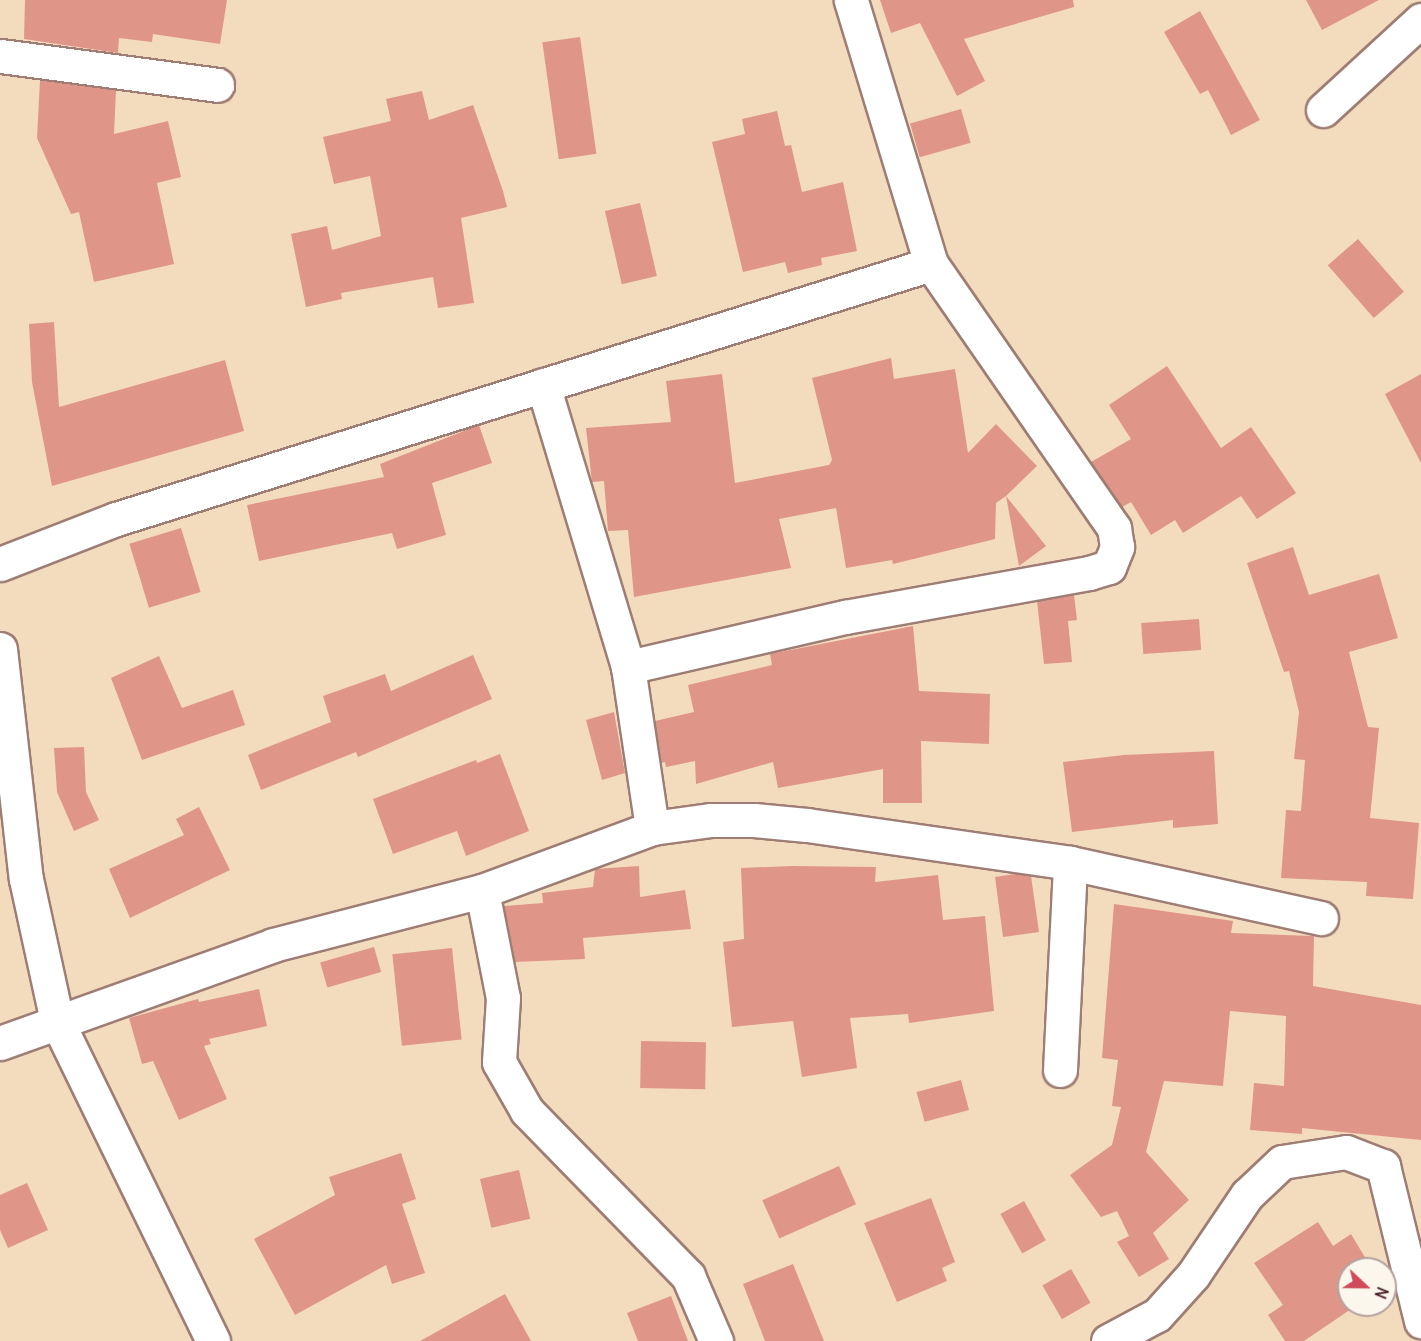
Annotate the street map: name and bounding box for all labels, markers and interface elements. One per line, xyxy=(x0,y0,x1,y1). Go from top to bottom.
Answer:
north arrow xyxy=(1337,1257,1397,1317)
text: N xyxy=(1370,1284,1393,1302)

